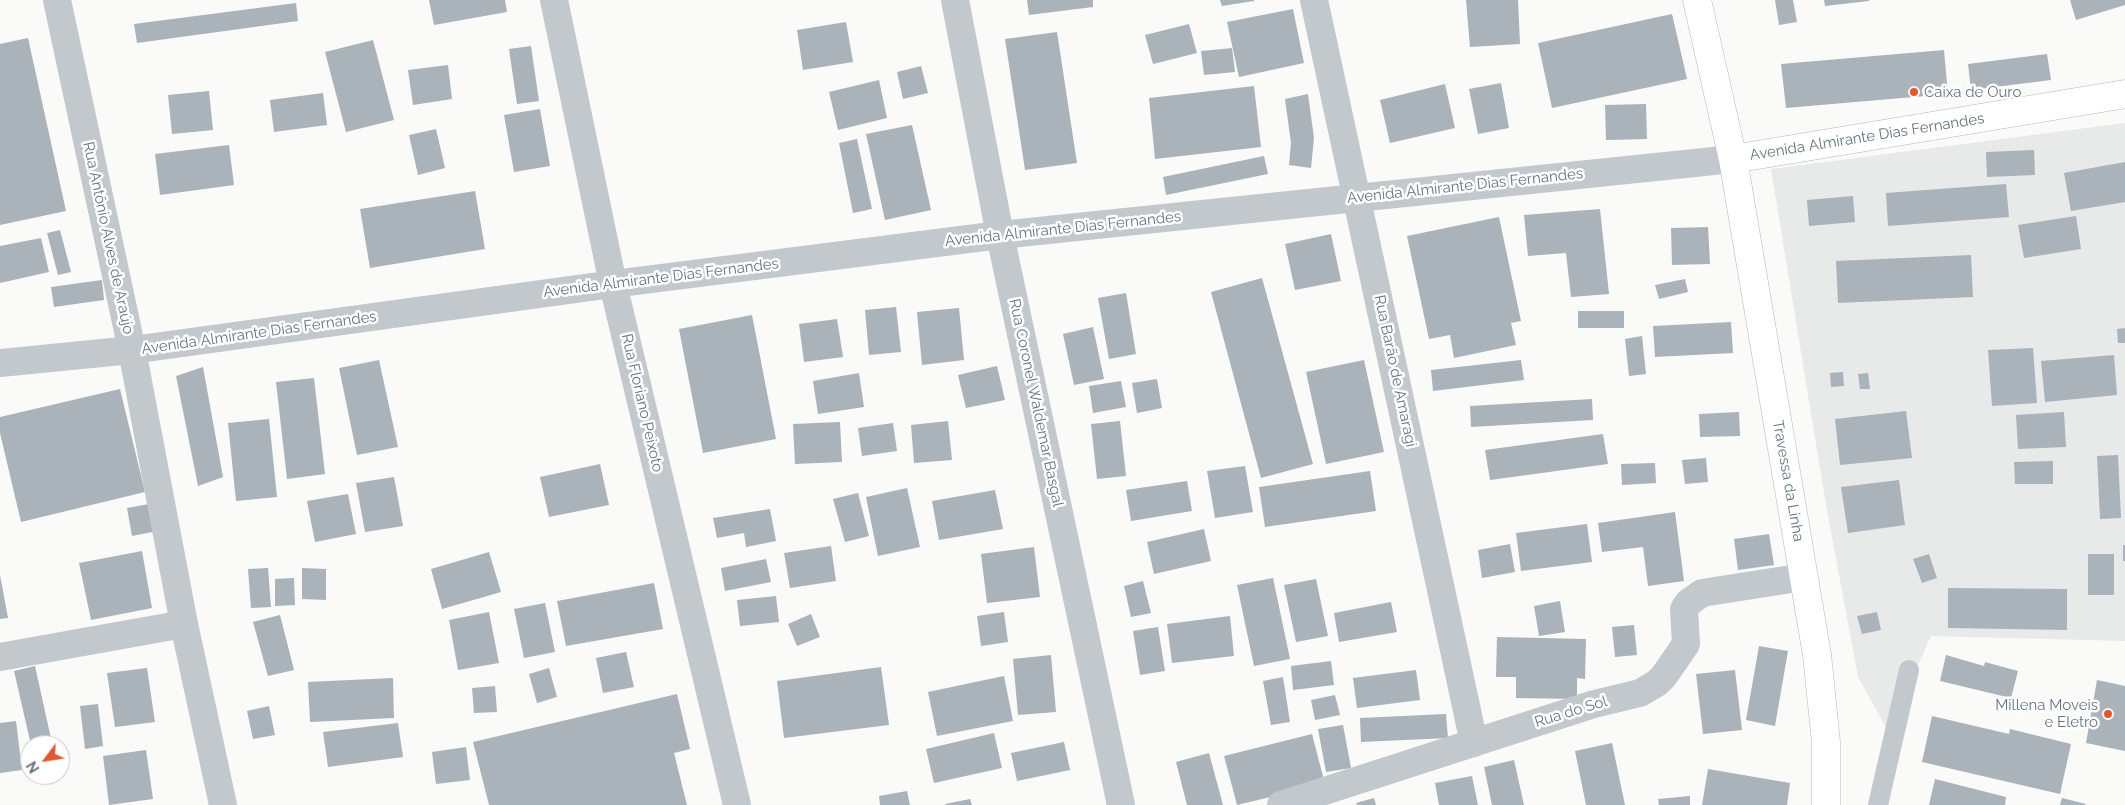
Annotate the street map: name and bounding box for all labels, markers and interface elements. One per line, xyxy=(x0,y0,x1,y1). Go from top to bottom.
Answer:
place label: Caixa de Ouro xyxy=(1924,83,2021,101)
marker: Caixa de Ouro xyxy=(1908,86,1920,98)
street label: Avenida Almirante Dias Fernandes xyxy=(1749,110,1985,164)
street label: Rua Antônio Alves de Araújo xyxy=(79,140,137,336)
street label: Avenida Almirante Dias Fernandes xyxy=(1346,165,1584,207)
street label: Avenida Almirante Dias Fernandes xyxy=(944,208,1182,250)
street label: Avenida Almirante Dias Fernandes xyxy=(542,255,780,301)
street label: Rua Barão de Amaragi xyxy=(1370,293,1420,449)
street label: Rua Coronel Waldemar Basgal xyxy=(1005,297,1067,509)
street label: Avenida Almirante Dias Fernandes xyxy=(140,308,378,358)
street label: Rua Floriano Peixoto xyxy=(617,332,667,474)
street label: Travessa da Linha xyxy=(1768,419,1808,543)
street label: Rua do Sol xyxy=(1533,692,1609,732)
place label: Millena Moveis e Eletro xyxy=(1995,696,2098,731)
marker: Millena Moveis e Eletro xyxy=(2102,708,2114,720)
north arrow xyxy=(20,735,70,785)
text: N xyxy=(23,759,43,776)

